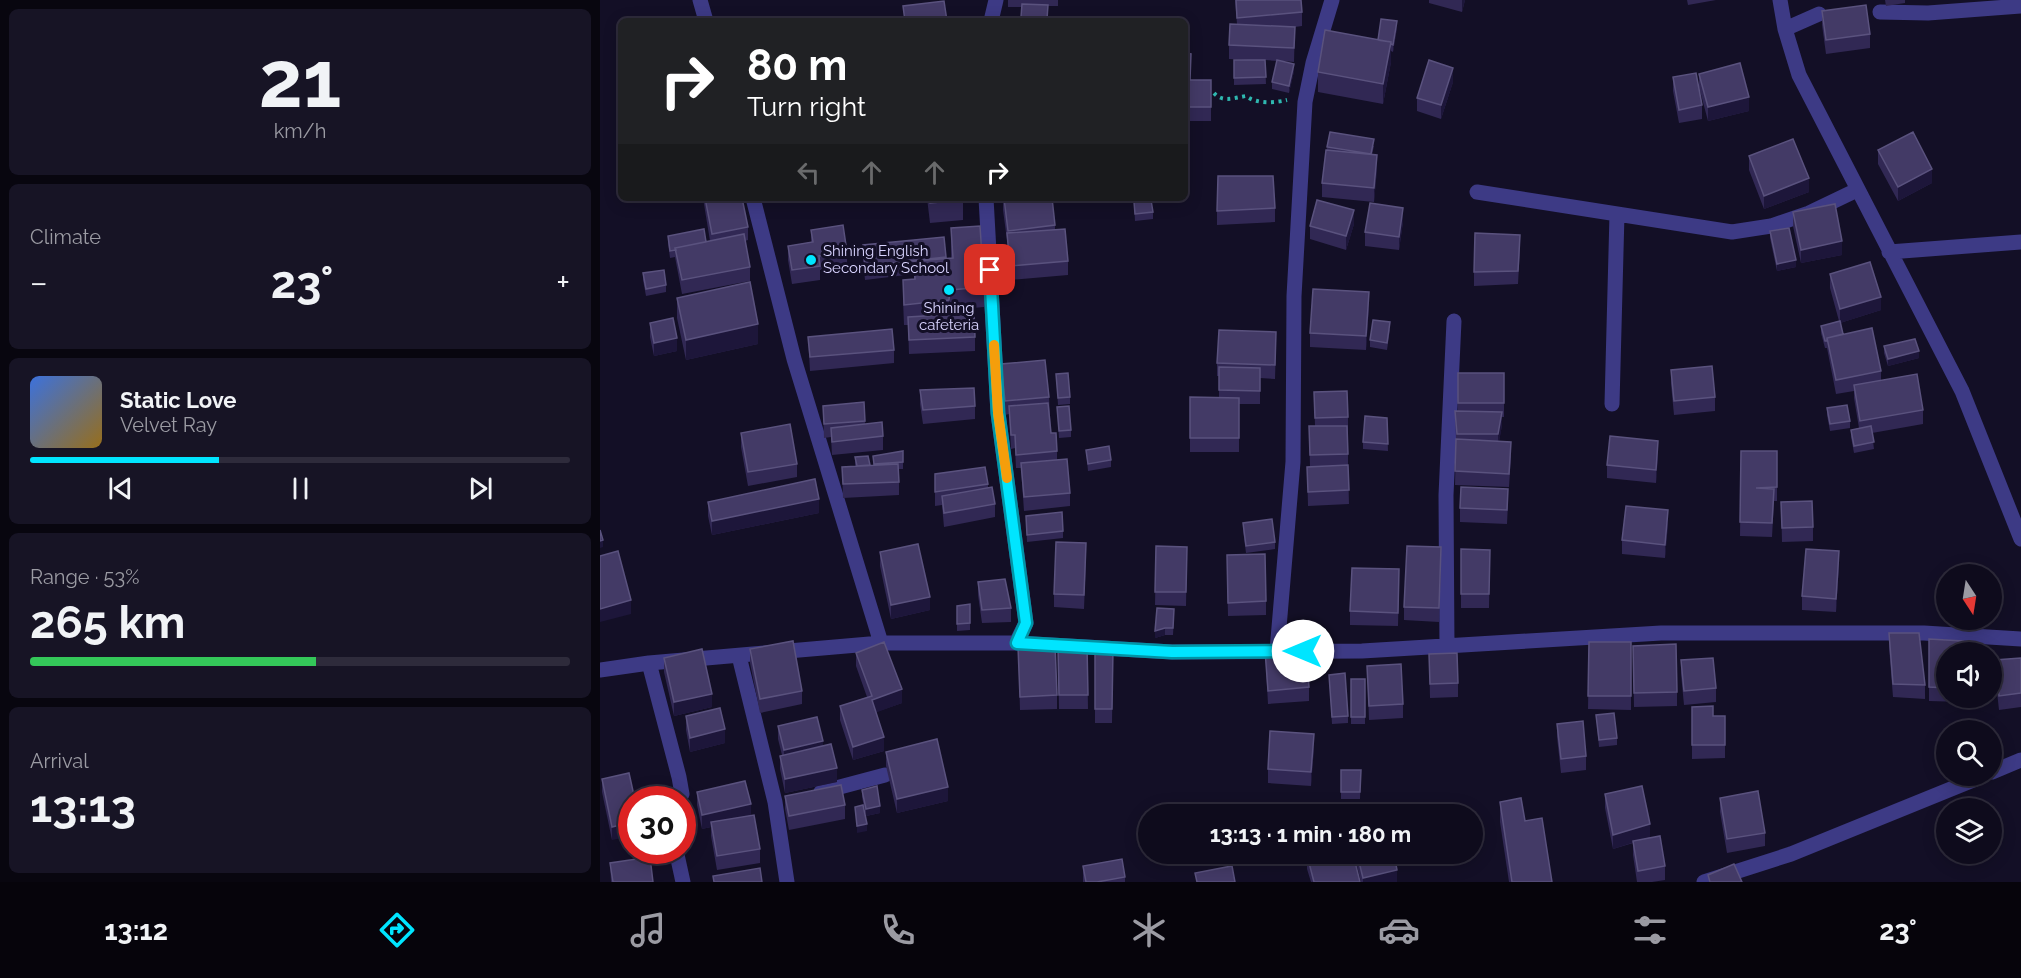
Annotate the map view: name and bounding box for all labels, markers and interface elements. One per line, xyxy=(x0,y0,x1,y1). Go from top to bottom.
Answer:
text: 21 xyxy=(259,34,341,125)
text: 80 m xyxy=(747,41,847,90)
icon: right xyxy=(648,42,726,120)
text: Turn right xyxy=(747,91,866,122)
text: km/h xyxy=(274,119,326,143)
icon: left xyxy=(792,156,825,189)
icon: ahead xyxy=(855,156,888,189)
icon: ahead xyxy=(918,156,951,189)
icon: right xyxy=(981,156,1014,189)
text: Climate xyxy=(30,225,101,249)
place label: Shining English Secondary School xyxy=(823,242,950,277)
pin xyxy=(964,244,1015,295)
marker: Shining English Secondary School xyxy=(804,253,818,267)
icon: arrive xyxy=(973,253,1006,286)
text: 23° xyxy=(271,256,333,309)
text: − xyxy=(30,263,48,302)
text: + xyxy=(556,263,570,302)
marker: Shining cafeteria xyxy=(942,283,956,297)
place label: Shining cafeteria xyxy=(919,299,979,334)
text: Static Love xyxy=(120,387,237,413)
text: Velvet Ray xyxy=(120,413,217,437)
icon: previous xyxy=(104,472,137,505)
icon: pause xyxy=(284,472,317,505)
icon: next xyxy=(464,472,497,505)
north arrow xyxy=(1936,564,2002,630)
map controls xyxy=(1936,564,2002,864)
text: Range · 53% xyxy=(30,565,139,589)
text: 265 km xyxy=(30,596,185,649)
position arrow xyxy=(1271,619,1335,683)
button: sound xyxy=(1936,642,2002,708)
button: search xyxy=(1936,720,2002,786)
text: Arrival xyxy=(30,749,89,773)
text: 13:13 xyxy=(30,780,136,833)
speed limit sign: 30 xyxy=(618,786,696,864)
button: layers xyxy=(1936,798,2002,864)
text: 13:13 · 1 min · 180 m xyxy=(1210,821,1411,847)
icon: directions xyxy=(376,909,418,951)
icon: music xyxy=(627,909,669,951)
icon: phone xyxy=(877,909,919,951)
icon: climate xyxy=(1128,909,1170,951)
icon: car xyxy=(1378,909,1420,951)
icon: filters xyxy=(1629,909,1671,951)
text: 13:12 xyxy=(104,915,168,946)
text: 23° xyxy=(1879,915,1917,946)

